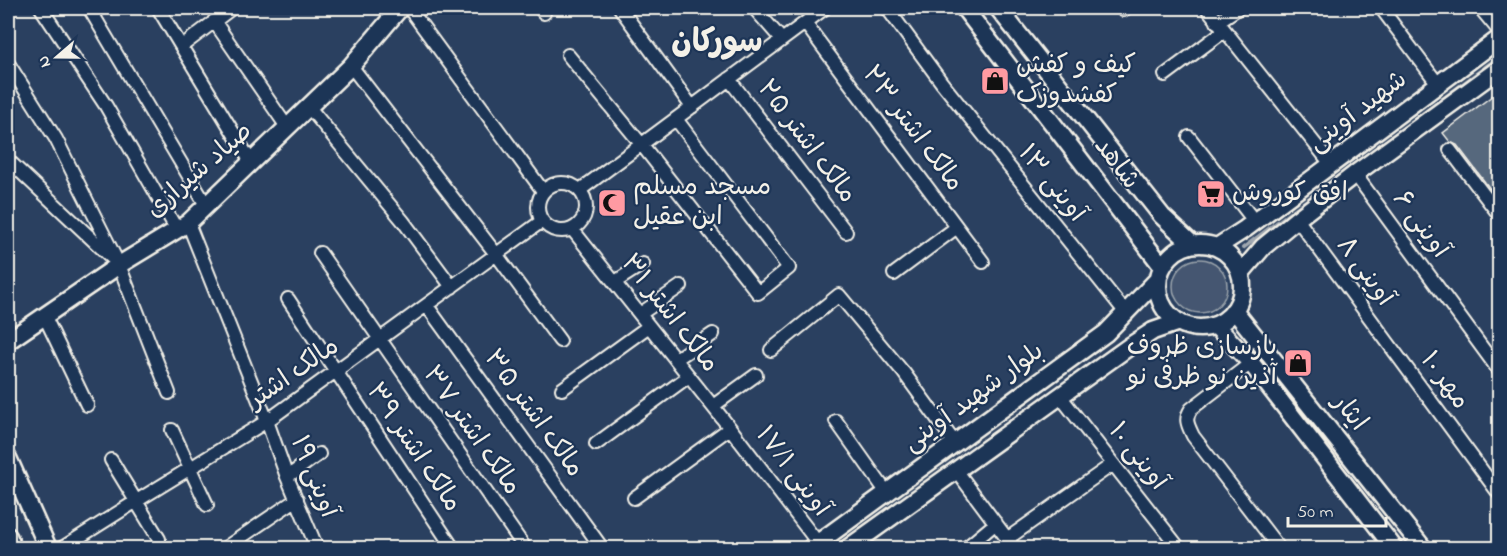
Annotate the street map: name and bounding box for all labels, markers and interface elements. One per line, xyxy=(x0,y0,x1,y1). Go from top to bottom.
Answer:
district label: سورکان xyxy=(671,20,763,67)
north arrow xyxy=(27,27,87,87)
place label: کیف و کفش کفشدوزک xyxy=(1016,47,1136,115)
text: N xyxy=(32,52,58,71)
street label: مالک اشتر ۲۳ xyxy=(852,58,972,200)
street label: شهید آوینی xyxy=(1300,62,1416,162)
shop icon: کیف و کفش کفشدوزک xyxy=(979,65,1011,97)
street label: مالک اشتر ۲۵ xyxy=(747,72,865,212)
street label: صیاد شیرازی xyxy=(138,114,262,228)
street label: شاهد xyxy=(1084,130,1148,198)
street label: آوینی ۱۳ xyxy=(1008,137,1095,232)
place label: مسجد مسلم ابن عقیل xyxy=(633,169,771,237)
place label: افق کوروش xyxy=(1232,175,1348,213)
supermarket icon: افق کوروش xyxy=(1195,178,1227,210)
street label: ۶ آوینی xyxy=(1382,183,1459,268)
mosque icon: مسجد مسلم ابن عقیل xyxy=(596,187,628,219)
street label: ۸ آوینی xyxy=(1326,229,1403,316)
street label: مالک اشتر ۳۱ xyxy=(610,247,728,381)
street label: مالک اشتر xyxy=(239,329,348,421)
place label: بازسازی ظروف آذین نو ظرفی نو xyxy=(1125,329,1279,397)
street label: بلوار شهید آوینی xyxy=(895,334,1053,462)
street label: مالک اشتر ۳۵ xyxy=(474,342,592,486)
street label: مهر ۱۰ xyxy=(1410,344,1478,418)
shop icon: بازسازی ظروف آذین نو ظرفی نو xyxy=(1282,347,1314,379)
street label: مالک اشتر ۳۷ xyxy=(412,359,530,503)
street label: مالک اشتر ۳۹ xyxy=(356,376,470,520)
street label: ایثار xyxy=(1321,384,1376,440)
street label: ۱۰ آوینی xyxy=(1098,415,1177,501)
street label: آوینی ۱۷/۱ xyxy=(745,419,840,527)
street label: آوینی ۱۹ xyxy=(279,430,347,525)
scale bar xyxy=(1288,490,1386,528)
text: 50 m xyxy=(1297,500,1334,526)

